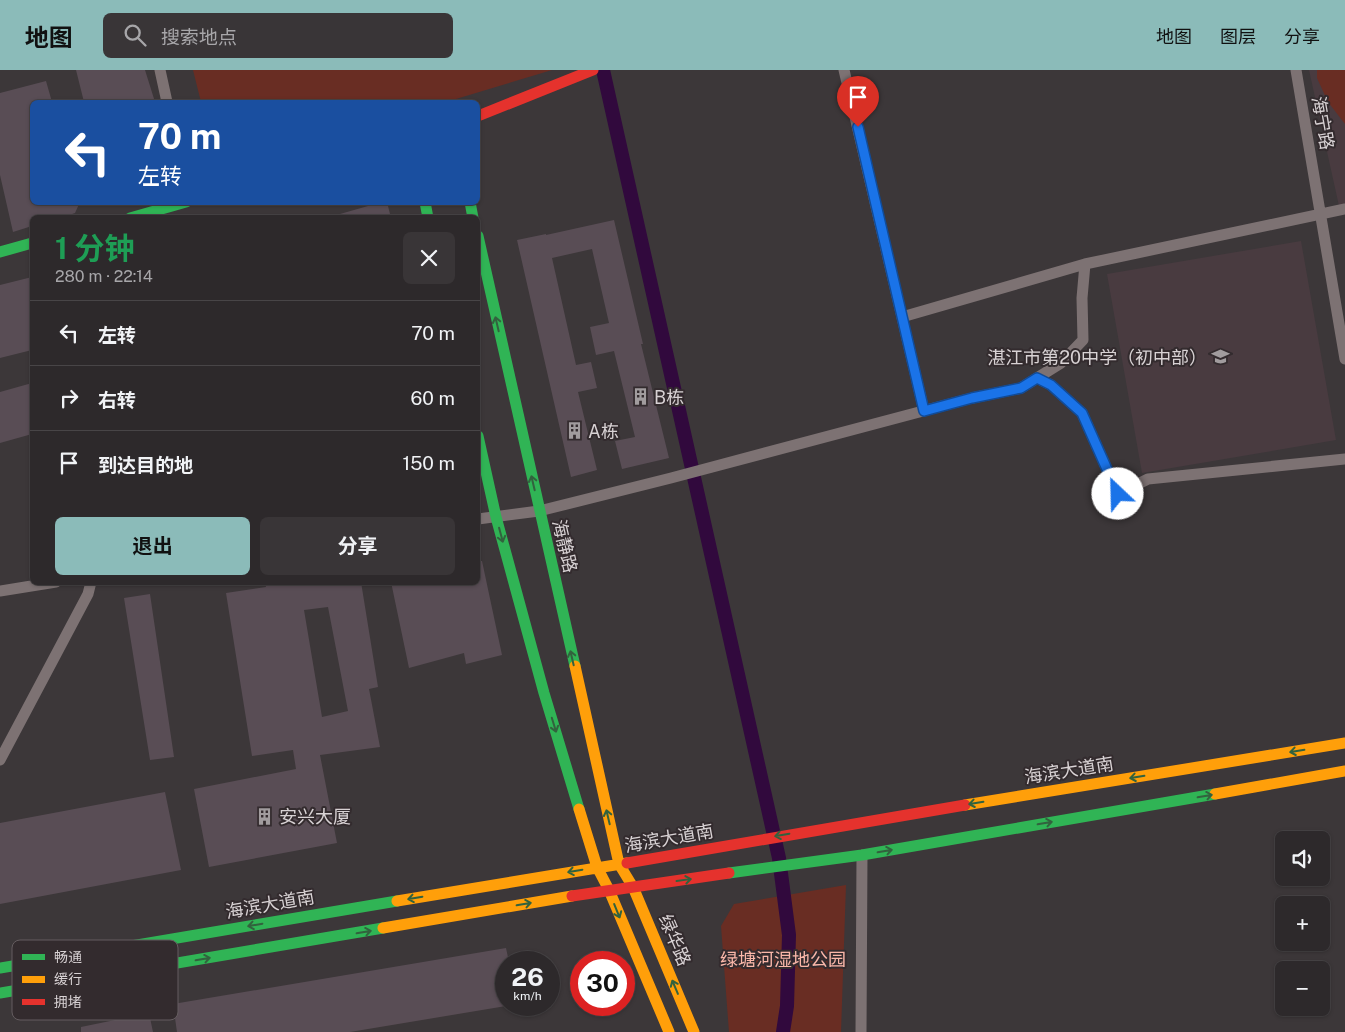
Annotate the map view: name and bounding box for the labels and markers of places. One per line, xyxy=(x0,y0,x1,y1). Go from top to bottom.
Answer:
pin xyxy=(837,76,879,127)
place label: 湛江市第20中学（初中部） xyxy=(987,347,1207,368)
school or university icon: 湛江市第20中学（初中部） xyxy=(1211,347,1231,367)
building icon: B栋 xyxy=(630,387,650,407)
place label: B栋 xyxy=(654,387,684,408)
building icon: A栋 xyxy=(564,421,584,441)
place label: A栋 xyxy=(588,421,619,442)
building icon: 安兴大厦 xyxy=(255,806,275,826)
place label: 安兴大厦 xyxy=(279,806,351,827)

